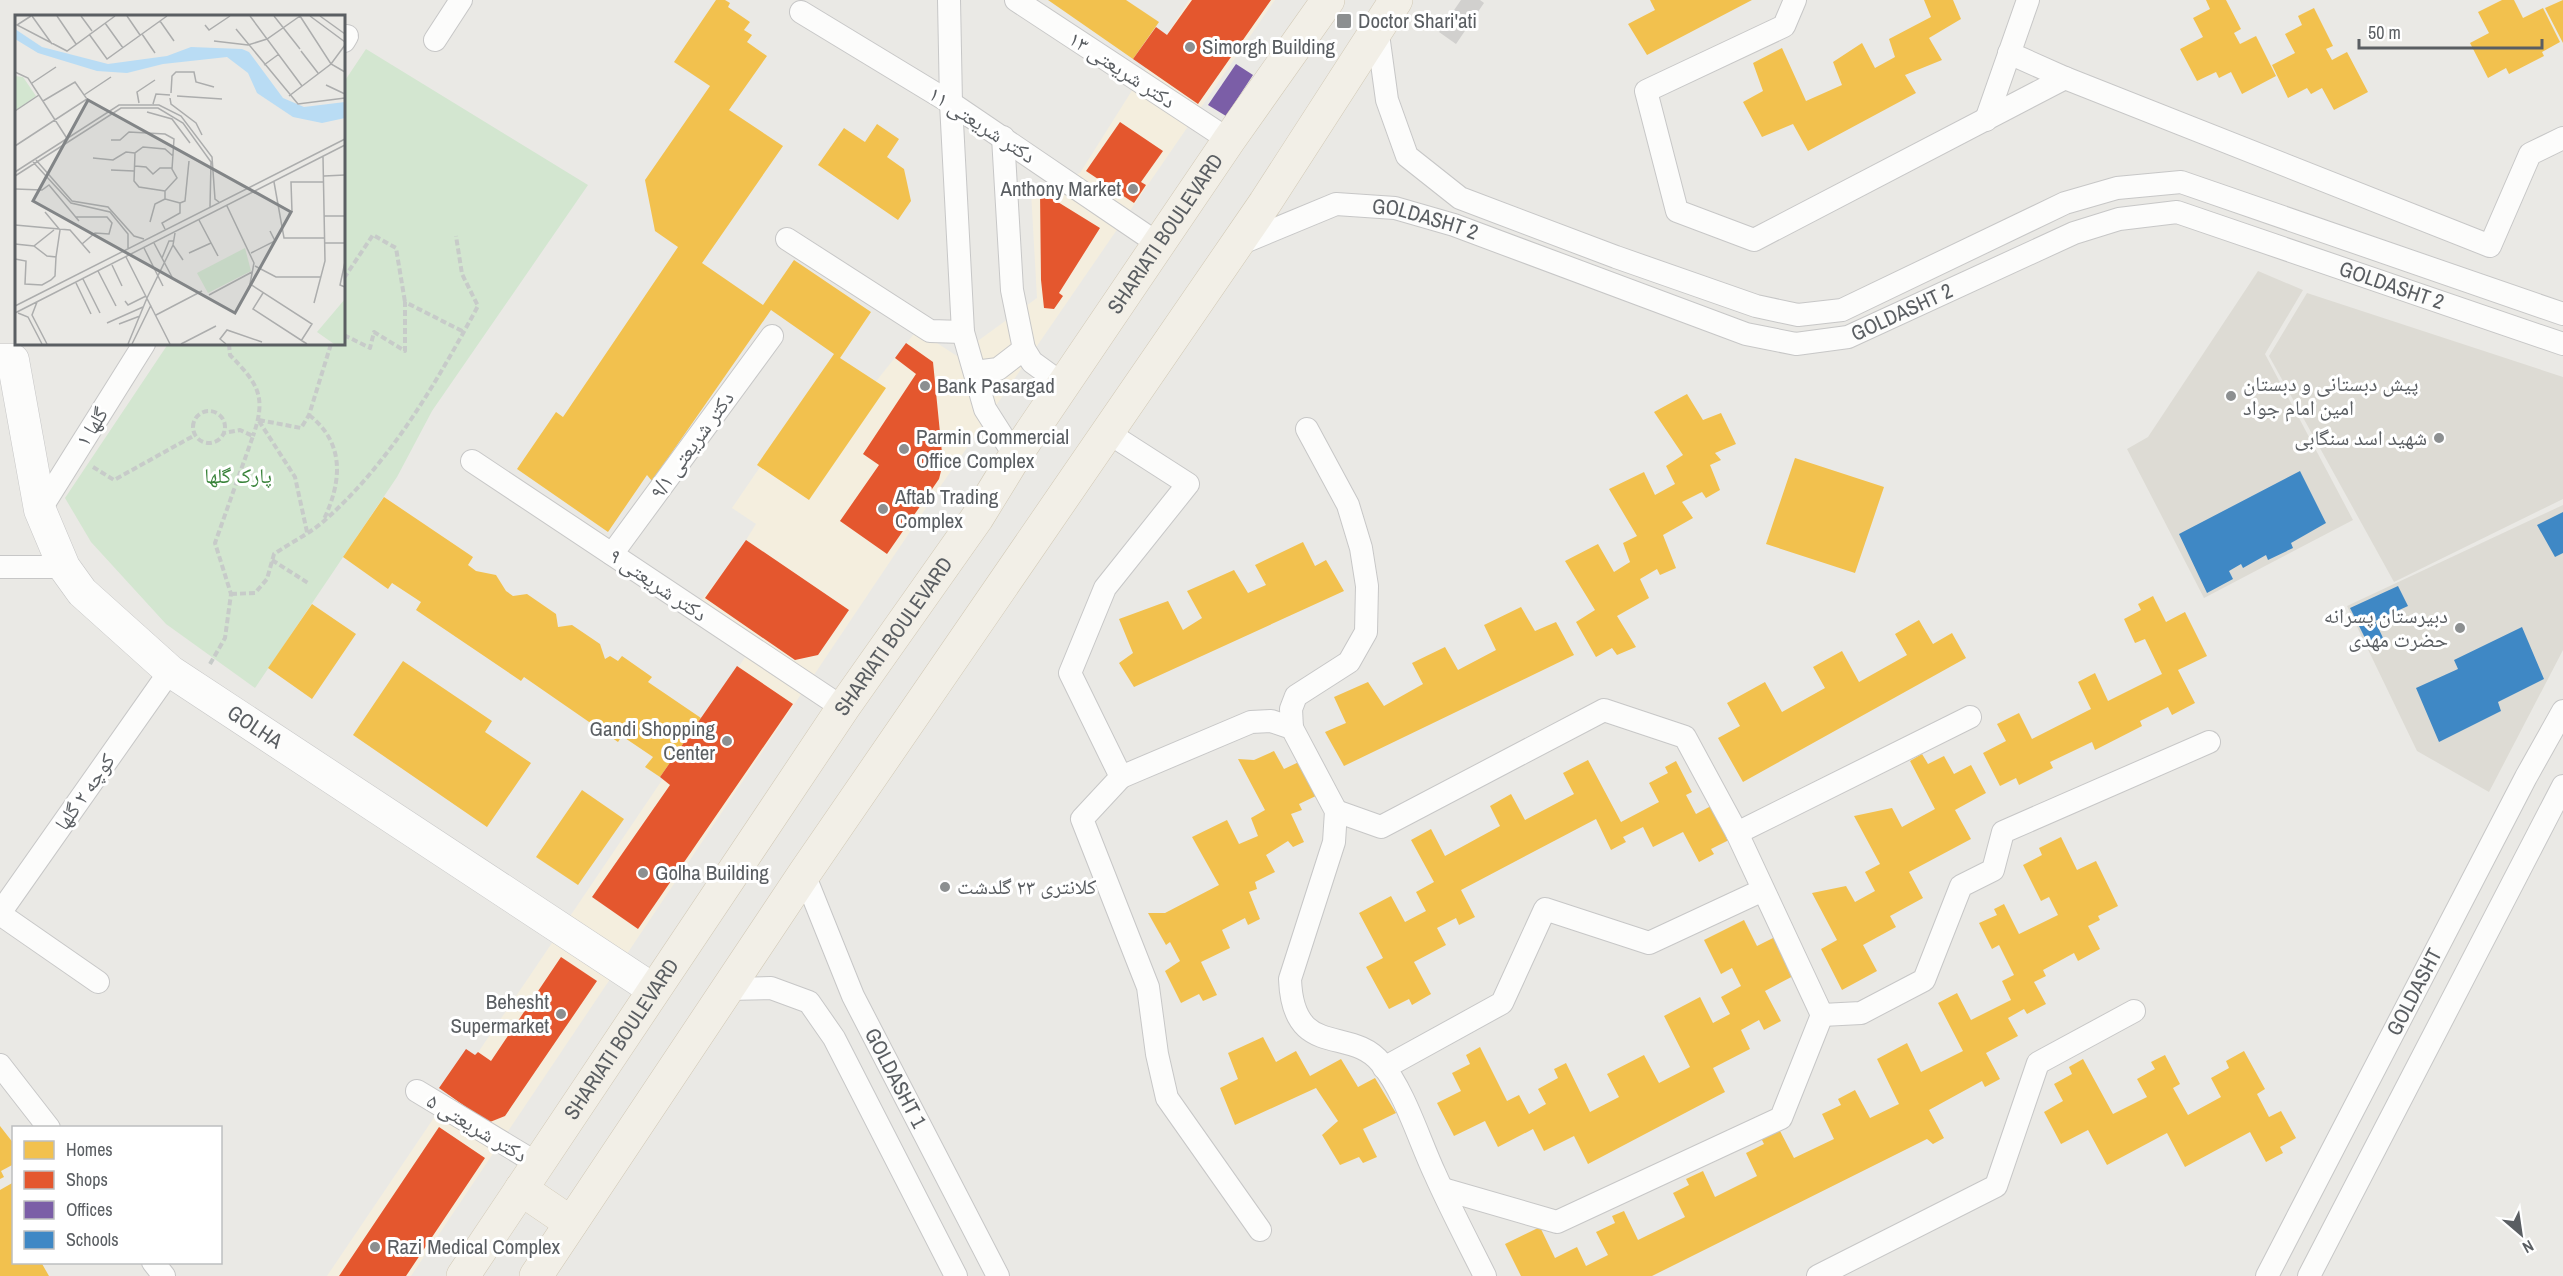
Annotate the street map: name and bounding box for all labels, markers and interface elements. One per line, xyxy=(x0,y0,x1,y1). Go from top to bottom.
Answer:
place label: Doctor Shari'ati xyxy=(1358,6,1477,35)
marker: Doctor Shari'ati xyxy=(1335,12,1353,30)
scale bar xyxy=(2359,12,2542,50)
inset map xyxy=(15,15,345,345)
text: 50 m xyxy=(2368,20,2401,45)
street label: ۱۳ دکتر شریعتی xyxy=(1063,24,1181,115)
place label: Simorgh Building xyxy=(1202,32,1335,61)
marker: Simorgh Building xyxy=(1183,40,1197,54)
street label: ۱۱ دکتر شریعتی xyxy=(923,79,1041,170)
street label: SHARIATI BOULEVARD xyxy=(1100,148,1230,319)
place label: Anthony Market xyxy=(999,174,1121,203)
marker: Anthony Market xyxy=(1126,182,1140,196)
street label: GOLDASHT 2 xyxy=(1371,191,1482,247)
street label: GOLDASHT 2 xyxy=(2336,254,2448,316)
street label: GOLDASHT 2 xyxy=(1846,276,1957,348)
place label: پیش دبستانی و دبستان امین امام جواد xyxy=(2243,369,2418,422)
place label: Bank Pasargad xyxy=(937,371,1055,400)
marker: Bank Pasargad xyxy=(918,379,932,393)
street label: دکتر شریعتی ۹/۱ xyxy=(643,385,741,505)
marker: پیش دبستانی و دبستان امین امام جواد xyxy=(2224,389,2238,403)
street label: ۱ گلها xyxy=(68,401,115,452)
place label: Parmin Commercial Office Complex xyxy=(916,422,1069,475)
place label: شهید اسد سنگابی xyxy=(2294,423,2427,452)
marker: شهید اسد سنگابی xyxy=(2432,431,2446,445)
marker: Parmin Commercial Office Complex xyxy=(897,442,911,456)
park label: پارک گلها xyxy=(204,461,272,490)
place label: Aftab Trading Complex xyxy=(894,482,999,535)
marker: Aftab Trading Complex xyxy=(876,502,890,516)
street label: دکتر شریعتی ۹ xyxy=(603,541,713,628)
street label: SHARIATI BOULEVARD xyxy=(827,551,959,721)
place label: دبیرستان پسرانه حضرت مهدی xyxy=(2324,601,2448,654)
marker: دبیرستان پسرانه حضرت مهدی xyxy=(2453,621,2467,635)
street label: GOLHA xyxy=(222,698,289,756)
place label: Gandi Shopping Center xyxy=(590,714,715,767)
marker: Gandi Shopping Center xyxy=(720,734,734,748)
street label: کوچه ۲ گلها xyxy=(48,747,122,836)
place label: Golha Building xyxy=(655,858,769,887)
marker: Golha Building xyxy=(636,866,650,880)
place label: کلانتری ۲۳ گلدشت xyxy=(957,872,1097,901)
marker: کلانتری ۲۳ گلدشت xyxy=(938,880,952,894)
street label: GOLDASHT xyxy=(2379,943,2449,1040)
street label: SHARIATI BOULEVARD xyxy=(557,953,685,1125)
place label: Behesht Supermarket xyxy=(450,987,549,1040)
marker: Behesht Supermarket xyxy=(554,1007,568,1021)
street label: GOLDASHT 1 xyxy=(858,1023,934,1133)
street label: ۵ دکتر شریعتی xyxy=(422,1086,533,1169)
legend xyxy=(12,1126,222,1264)
text: Homes xyxy=(66,1137,113,1162)
text: Shops xyxy=(66,1167,108,1192)
text: Offices xyxy=(66,1197,113,1222)
north arrow xyxy=(2491,1204,2551,1264)
text: Schools xyxy=(66,1227,119,1252)
place label: Razi Medical Complex xyxy=(387,1232,561,1261)
text: N xyxy=(2519,1235,2538,1259)
marker: Razi Medical Complex xyxy=(368,1240,382,1254)

